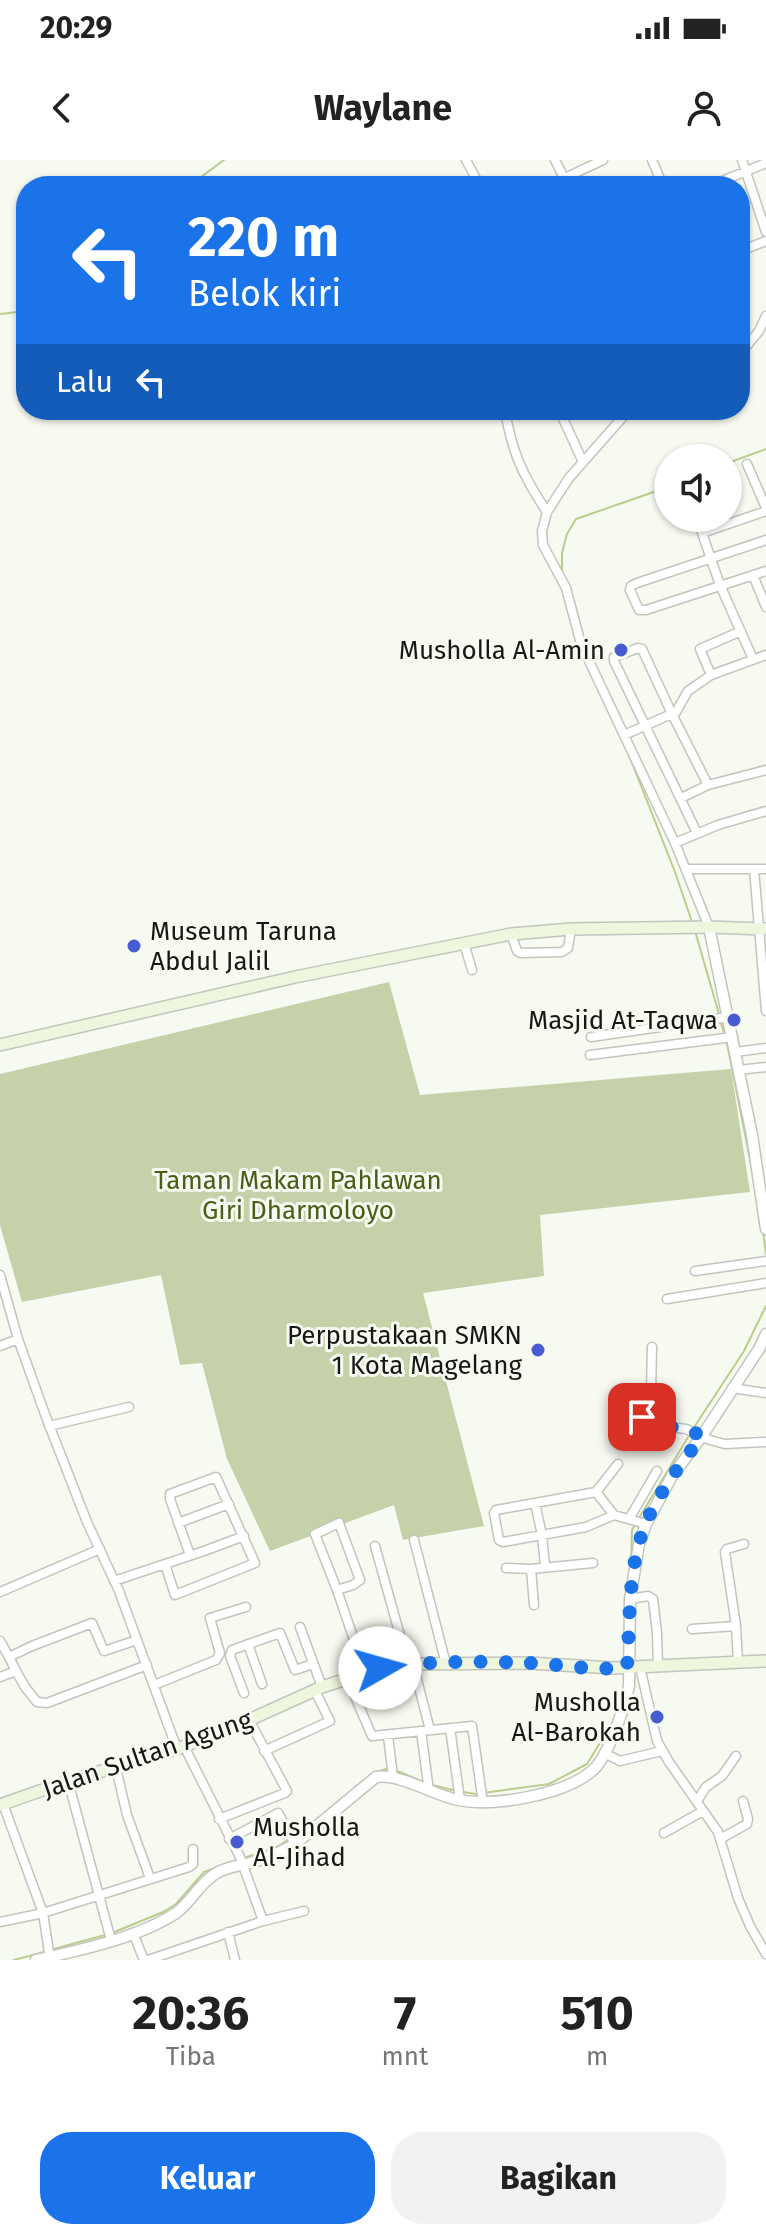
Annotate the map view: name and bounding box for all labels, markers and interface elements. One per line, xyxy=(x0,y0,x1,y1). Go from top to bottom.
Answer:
text: 20:29 xyxy=(40,10,112,46)
icon: back xyxy=(40,86,84,130)
text: Waylane xyxy=(314,86,452,130)
icon: person xyxy=(682,86,726,130)
text: 220 m xyxy=(188,204,339,271)
icon: left xyxy=(56,208,160,312)
text: Belok kiri xyxy=(188,272,342,316)
icon: left xyxy=(129,360,173,404)
text: Lalu xyxy=(56,364,113,400)
map controls xyxy=(654,444,742,532)
button: sound xyxy=(654,444,742,532)
place label: Musholla Al-Amin xyxy=(399,635,605,666)
marker: Musholla Al-Amin xyxy=(612,641,630,659)
place label: Museum Taruna Abdul Jalil xyxy=(150,916,337,977)
marker: Museum Taruna Abdul Jalil xyxy=(125,937,143,955)
place label: Masjid At-Taqwa xyxy=(528,1005,718,1036)
marker: Masjid At-Taqwa xyxy=(725,1011,743,1029)
park label: Taman Makam Pahlawan Giri Dharmoloyo xyxy=(154,1165,442,1226)
place label: Perpustakaan SMKN 1 Kota Magelang xyxy=(287,1320,522,1381)
marker: Perpustakaan SMKN 1 Kota Magelang xyxy=(529,1341,547,1359)
pin xyxy=(608,1383,676,1451)
icon: arrive xyxy=(620,1395,664,1439)
position arrow xyxy=(338,1626,422,1710)
place label: Musholla Al-Barokah xyxy=(512,1687,641,1748)
street label: Jalan Sultan Agung xyxy=(38,1704,257,1805)
marker: Musholla Al-Barokah xyxy=(648,1708,666,1726)
place label: Musholla Al-Jihad xyxy=(253,1812,360,1873)
marker: Musholla Al-Jihad xyxy=(228,1833,246,1851)
text: 20:36 xyxy=(132,1984,249,2042)
text: 7 xyxy=(394,1984,416,2042)
text: 510 xyxy=(561,1984,634,2042)
text: Tiba xyxy=(166,2041,216,2072)
text: mnt xyxy=(381,2041,428,2072)
text: m xyxy=(586,2041,608,2072)
button: Keluar xyxy=(40,2132,375,2224)
button: Bagikan xyxy=(391,2132,726,2224)

